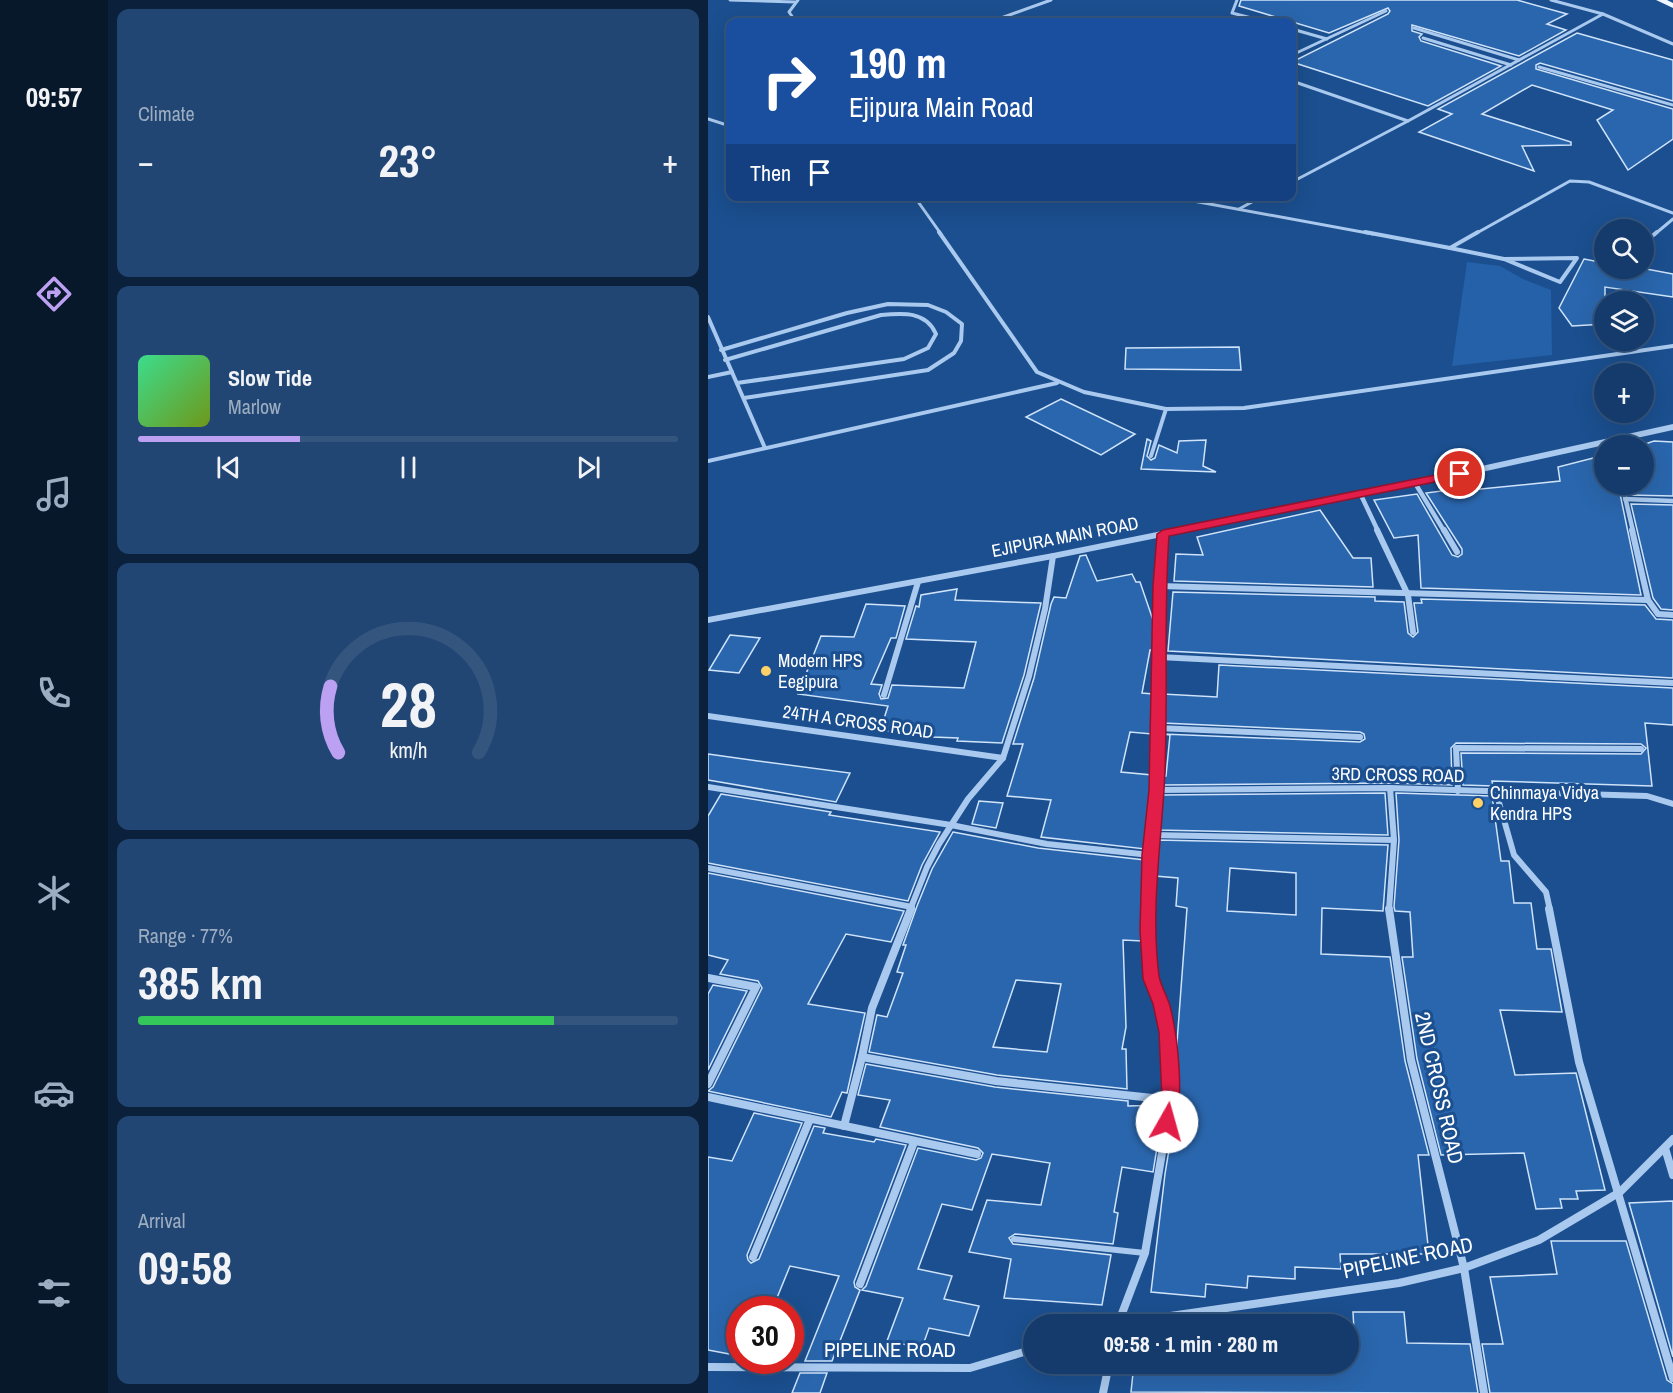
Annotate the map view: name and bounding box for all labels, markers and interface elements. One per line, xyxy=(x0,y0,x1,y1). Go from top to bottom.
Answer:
text: 190 m xyxy=(849,35,947,91)
icon: right xyxy=(750,42,828,120)
text: 09:57 xyxy=(26,79,82,115)
text: Ejipura Main Road xyxy=(849,89,1034,125)
text: Climate xyxy=(138,100,195,127)
text: 23° xyxy=(378,130,438,191)
text: − xyxy=(138,139,154,183)
text: + xyxy=(662,139,678,183)
icon: arrive xyxy=(803,156,836,189)
text: Then xyxy=(750,158,791,188)
map controls xyxy=(1594,219,1654,495)
button: search xyxy=(1594,219,1654,279)
icon: directions xyxy=(33,273,75,315)
button: layers xyxy=(1594,291,1654,351)
text: Slow Tide xyxy=(228,363,312,393)
button: + xyxy=(1594,363,1654,423)
text: Marlow xyxy=(228,393,281,420)
button: − xyxy=(1594,435,1654,495)
pin xyxy=(1434,448,1485,499)
icon: previous xyxy=(212,451,245,484)
icon: pause xyxy=(392,451,425,484)
icon: next xyxy=(572,451,605,484)
icon: arrive xyxy=(1443,457,1476,490)
icon: music xyxy=(33,473,75,515)
street label: EJIPURA MAIN ROAD xyxy=(989,510,1141,563)
place label: Modern HPS Eegipura xyxy=(778,648,863,694)
text: 28 xyxy=(380,663,436,747)
marker: Modern HPS Eegipura xyxy=(759,664,773,678)
icon: phone xyxy=(33,672,75,714)
street label: 24TH A CROSS ROAD xyxy=(781,699,935,744)
text: km/h xyxy=(389,737,427,766)
street label: 3RD CROSS ROAD xyxy=(1331,761,1465,788)
place label: Chinmaya Vidya Kendra HPS xyxy=(1490,780,1599,826)
marker: Chinmaya Vidya Kendra HPS xyxy=(1471,796,1485,810)
icon: climate xyxy=(33,872,75,914)
text: Range · 77% xyxy=(138,922,233,949)
text: 385 km xyxy=(138,952,263,1013)
street label: 2ND CROSS ROAD xyxy=(1408,1009,1471,1167)
icon: car xyxy=(33,1072,75,1114)
position arrow xyxy=(1135,1090,1199,1154)
text: Arrival xyxy=(138,1207,185,1234)
street label: PIPELINE ROAD xyxy=(1340,1230,1476,1285)
text: 09:58 xyxy=(138,1237,232,1298)
icon: filters xyxy=(33,1272,75,1314)
speed limit sign: 30 xyxy=(726,1296,804,1374)
text: 09:58 · 1 min · 280 m xyxy=(1104,1329,1278,1359)
street label: PIPELINE ROAD xyxy=(824,1335,956,1364)

